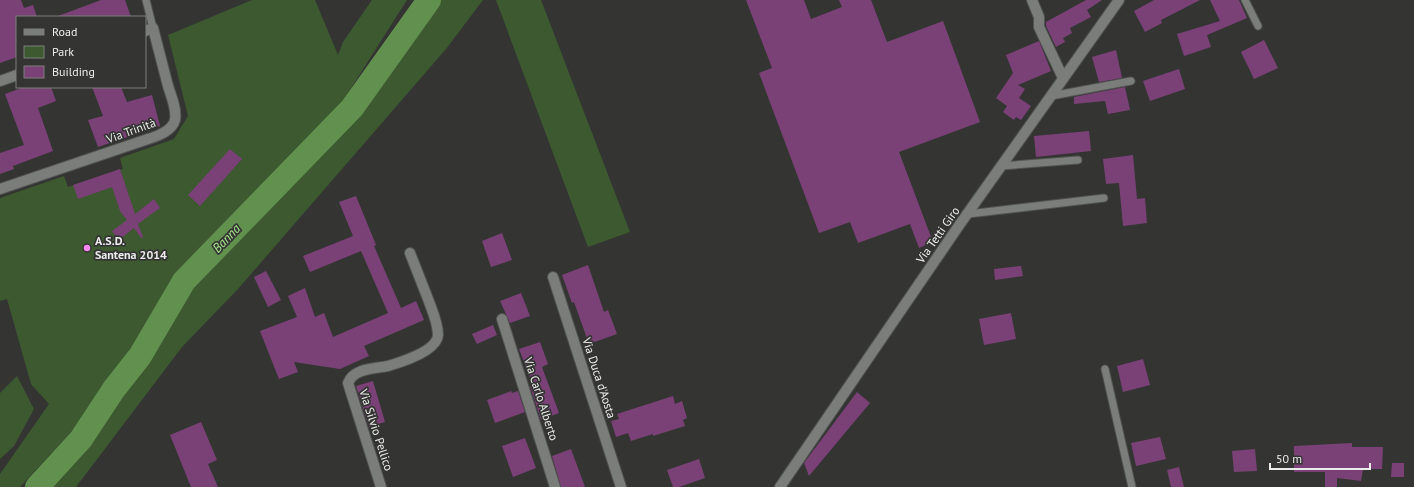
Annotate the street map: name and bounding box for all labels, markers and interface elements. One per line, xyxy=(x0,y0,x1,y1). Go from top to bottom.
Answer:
legend xyxy=(16,16,146,88)
text: Road xyxy=(52,24,77,39)
text: Park xyxy=(52,44,74,59)
text: Building xyxy=(52,64,95,79)
street label: Via Trinità xyxy=(103,115,158,147)
street label: Via Tetti Giro xyxy=(912,204,963,267)
water label: Banna xyxy=(209,220,245,256)
place label: A.S.D. Santena 2014 xyxy=(95,233,167,262)
marker: A.S.D. Santena 2014 xyxy=(82,243,92,253)
street label: Via Duca d'Aosta xyxy=(579,335,620,420)
street label: Via Carlo Alberto xyxy=(521,354,562,442)
street label: Via Silvio Pellico xyxy=(356,386,397,473)
scale bar xyxy=(1270,445,1370,471)
text: 50 m xyxy=(1276,451,1302,466)

